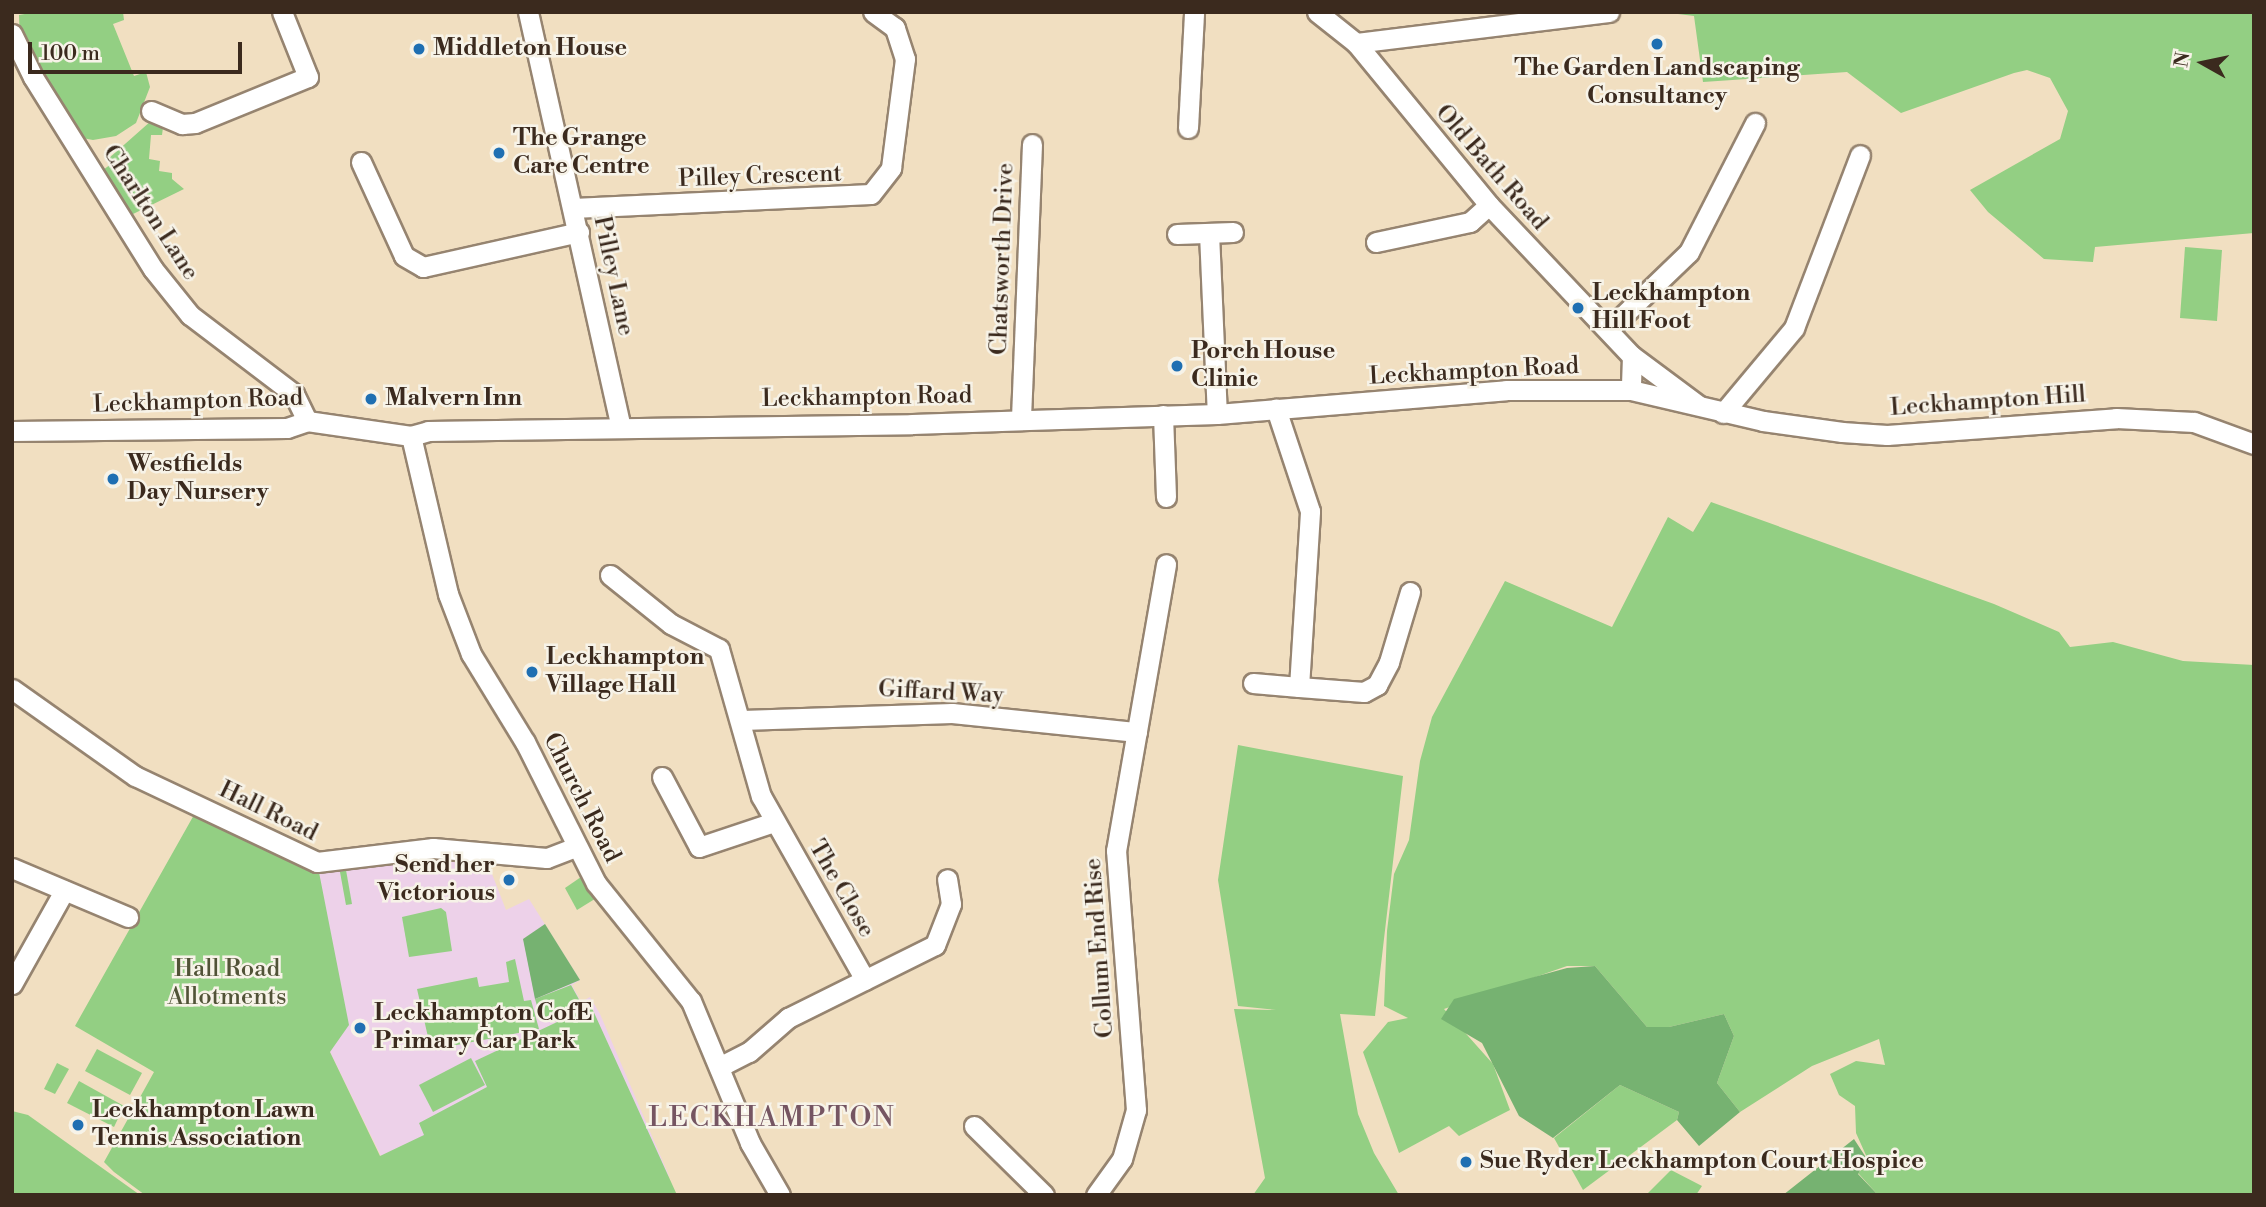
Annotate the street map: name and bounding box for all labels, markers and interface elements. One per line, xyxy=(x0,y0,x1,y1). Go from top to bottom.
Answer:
scale bar xyxy=(32,28,245,72)
north arrow xyxy=(2168,28,2238,98)
place label: Middleton House xyxy=(433,35,627,63)
marker: The Garden Landscaping Consultancy xyxy=(1649,36,1665,52)
text: 100 m xyxy=(41,41,100,67)
marker: Middleton House xyxy=(411,41,427,57)
text: N xyxy=(2169,50,2195,69)
place label: The Garden Landscaping Consultancy xyxy=(1514,55,1800,111)
street label: Old Bath Road xyxy=(1429,99,1553,237)
place label: The Grange Care Centre xyxy=(513,125,650,181)
street label: Charlton Lane xyxy=(96,140,204,286)
marker: The Grange Care Centre xyxy=(491,145,507,161)
street label: Pilley Crescent xyxy=(678,160,842,194)
street label: Chatsworth Drive xyxy=(985,162,1021,356)
street label: Pilley Lane xyxy=(586,214,640,338)
place label: Leckhampton Hill Foot xyxy=(1592,280,1750,336)
marker: Leckhampton Hill Foot xyxy=(1570,300,1586,316)
place label: Porch House Clinic xyxy=(1191,338,1335,394)
street label: Leckhampton Road xyxy=(1368,352,1580,392)
marker: Porch House Clinic xyxy=(1169,358,1185,374)
street label: Leckhampton Hill xyxy=(1889,381,2087,423)
street label: Leckhampton Road xyxy=(762,382,972,414)
street label: Leckhampton Road xyxy=(92,384,304,420)
place label: Malvern Inn xyxy=(385,385,522,413)
marker: Malvern Inn xyxy=(363,391,379,407)
place label: Westfields Day Nursery xyxy=(127,451,269,507)
marker: Westfields Day Nursery xyxy=(105,471,121,487)
place label: Leckhampton Village Hall xyxy=(546,644,704,700)
marker: Leckhampton Village Hall xyxy=(524,664,540,680)
street label: Giffard Way xyxy=(877,675,1005,711)
street label: Church Road xyxy=(536,728,626,868)
street label: Hall Road xyxy=(214,776,322,848)
street label: The Close xyxy=(802,835,880,943)
place label: Send her Victorious xyxy=(378,852,495,908)
street label: Collum End Rise xyxy=(1079,857,1121,1039)
marker: Send her Victorious xyxy=(501,872,517,888)
park label: Hall Road Allotments xyxy=(168,956,286,1012)
place label: Leckhampton CofE Primary Car Park xyxy=(374,1000,592,1056)
marker: Leckhampton CofE Primary Car Park xyxy=(352,1020,368,1036)
place label: Leckhampton Lawn Tennis Association xyxy=(92,1097,315,1153)
district label: LECKHAMPTON xyxy=(650,1101,894,1135)
marker: Leckhampton Lawn Tennis Association xyxy=(70,1117,86,1133)
place label: Sue Ryder Leckhampton Court Hospice xyxy=(1480,1148,1924,1176)
marker: Sue Ryder Leckhampton Court Hospice xyxy=(1458,1154,1474,1170)

